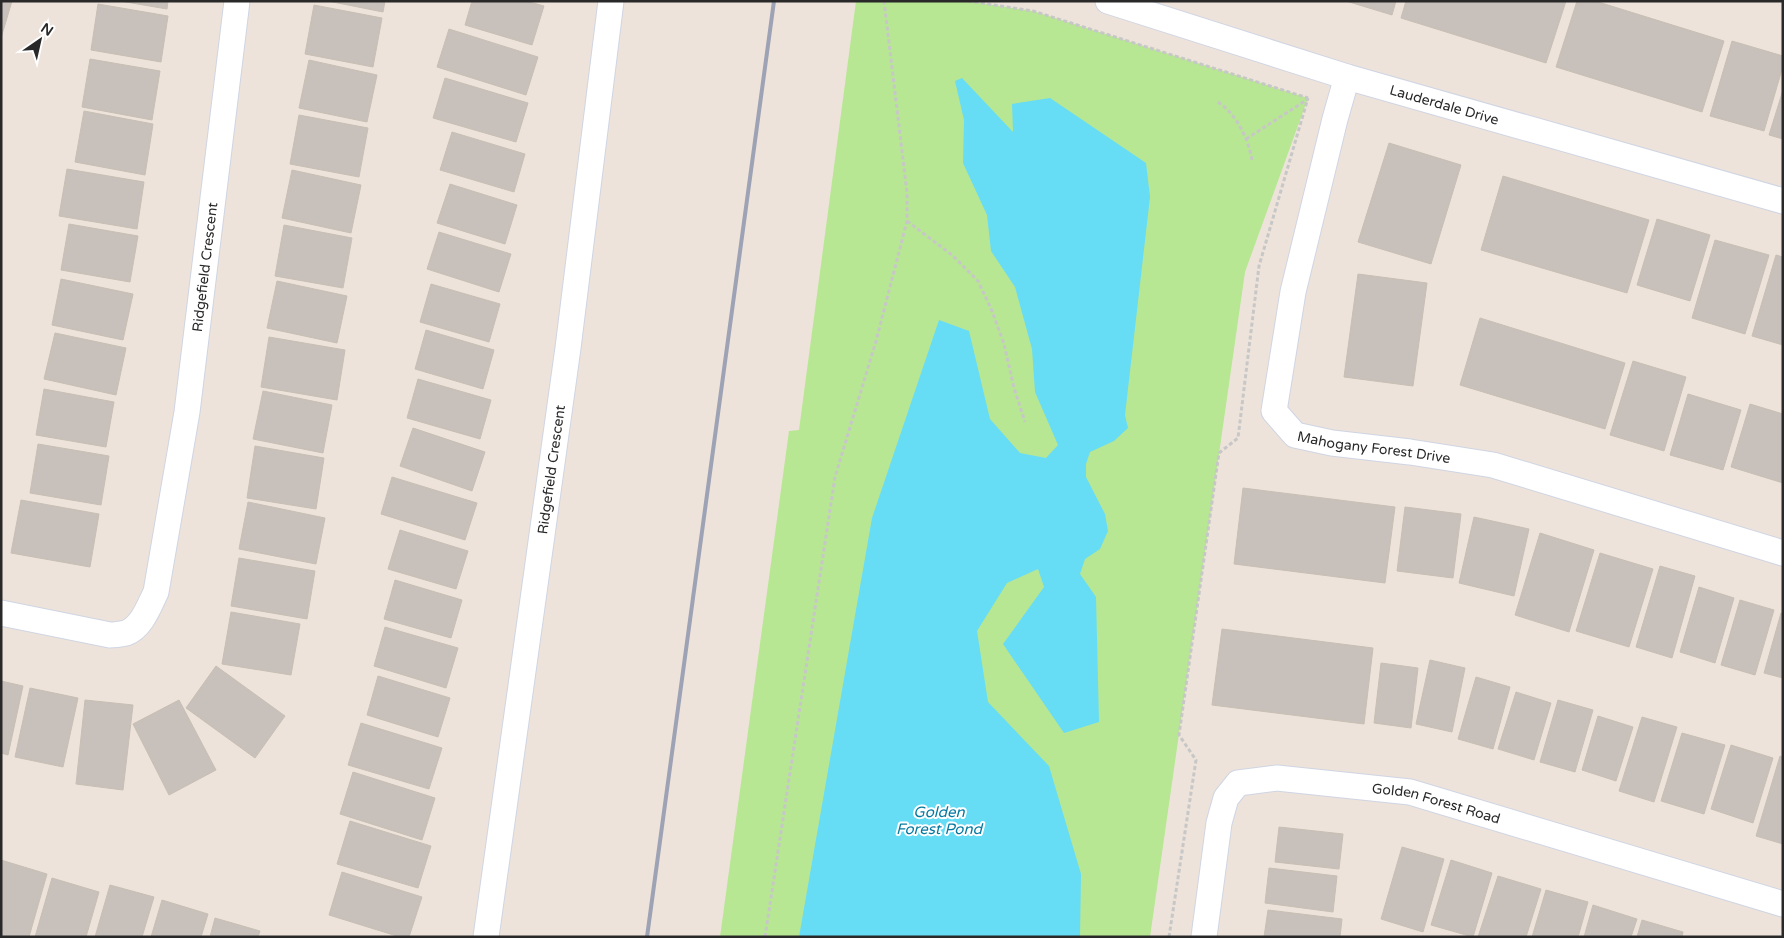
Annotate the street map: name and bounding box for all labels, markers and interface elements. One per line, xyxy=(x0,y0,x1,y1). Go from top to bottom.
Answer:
north arrow xyxy=(15,15,65,65)
text: N xyxy=(38,19,56,40)
street label: Lauderdale Drive xyxy=(1388,81,1501,128)
street label: Ridgefield Crescent xyxy=(188,201,221,333)
street label: Ridgefield Crescent xyxy=(534,403,569,535)
street label: Mahogany Forest Drive xyxy=(1296,427,1452,467)
street label: Golden Forest Road xyxy=(1371,780,1502,827)
water label: Golden Forest Pond xyxy=(896,803,984,838)

